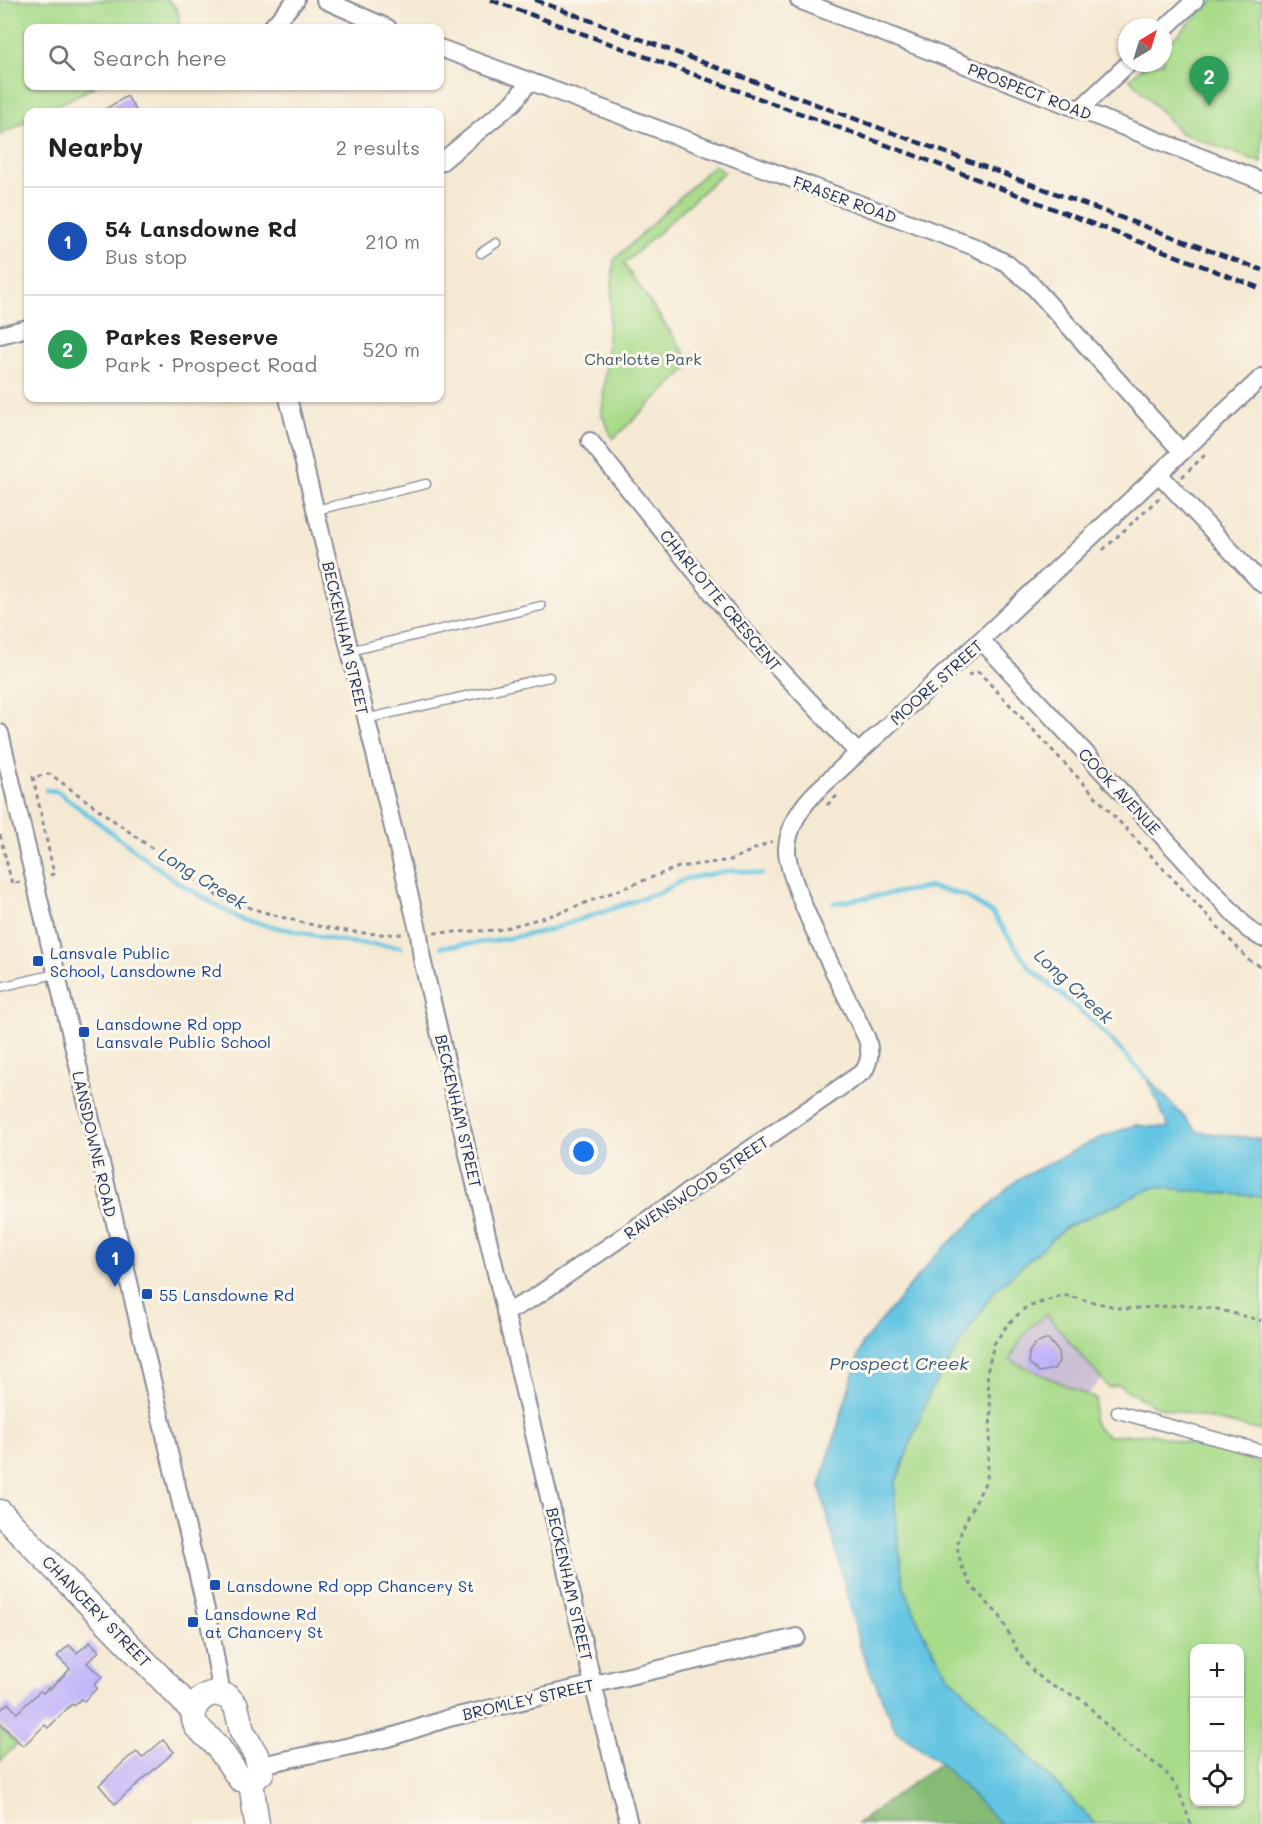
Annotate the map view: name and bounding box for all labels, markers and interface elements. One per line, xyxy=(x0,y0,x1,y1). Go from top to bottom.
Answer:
north arrow xyxy=(1118,18,1172,72)
search box xyxy=(24,24,444,90)
icon: search xyxy=(45,41,78,74)
text: Search here xyxy=(93,43,227,72)
pin: 2 xyxy=(1190,57,1228,106)
street label: PROSPECT ROAD xyxy=(965,58,1095,124)
text: Nearby xyxy=(48,130,143,164)
text: 2 results xyxy=(336,134,420,160)
street label: FRASER ROAD xyxy=(790,171,900,227)
text: 54 Lansdowne Rd xyxy=(105,214,297,243)
text: 1 xyxy=(63,228,72,254)
text: 210 m xyxy=(365,228,420,254)
text: Bus stop xyxy=(105,243,187,269)
text: Parkes Reserve xyxy=(105,322,278,351)
text: 2 xyxy=(62,336,73,362)
text: 520 m xyxy=(363,336,420,362)
park label: Charlotte Park xyxy=(584,348,702,369)
text: Park · Prospect Road xyxy=(105,351,317,377)
street label: CHARLOTTE CRESCENT xyxy=(656,525,786,675)
street label: BECKENHAM STREET xyxy=(318,559,374,717)
street label: MOORE STREET xyxy=(885,635,987,729)
street label: COOK AVENUE xyxy=(1074,743,1166,839)
water label: Long Creek xyxy=(154,841,252,915)
place label: Lansvale Public School, Lansdowne Rd xyxy=(50,942,222,981)
water label: Long Creek xyxy=(1029,943,1119,1029)
marker: Lansvale Public School, Lansdowne Rd xyxy=(31,954,45,968)
place label: Lansdowne Rd opp Lansvale Public School xyxy=(96,1013,271,1052)
marker: Lansdowne Rd opp Lansvale Public School xyxy=(77,1025,91,1039)
street label: BECKENHAM STREET xyxy=(431,1032,487,1190)
street label: LANSDOWNE ROAD xyxy=(68,1069,122,1219)
street label: RAVENSWOOD STREET xyxy=(620,1131,772,1243)
your location xyxy=(569,1137,598,1166)
pin: 1 xyxy=(96,1238,134,1287)
place label: 55 Lansdowne Rd xyxy=(159,1284,294,1305)
marker: 55 Lansdowne Rd xyxy=(140,1287,154,1301)
water label: Prospect Creek xyxy=(829,1351,969,1375)
street label: BECKENHAM STREET xyxy=(542,1505,598,1663)
street label: CHANCERY STREET xyxy=(38,1551,156,1671)
place label: Lansdowne Rd opp Chancery St xyxy=(227,1575,474,1596)
marker: Lansdowne Rd opp Chancery St xyxy=(208,1578,222,1592)
place label: Lansdowne Rd at Chancery St xyxy=(205,1603,323,1642)
marker: Lansdowne Rd at Chancery St xyxy=(186,1615,200,1629)
map controls xyxy=(1190,1644,1244,1806)
button: + xyxy=(1190,1644,1244,1698)
street label: BROMLEY STREET xyxy=(460,1674,596,1724)
button: − xyxy=(1190,1698,1244,1752)
button: locate xyxy=(1190,1752,1244,1806)

